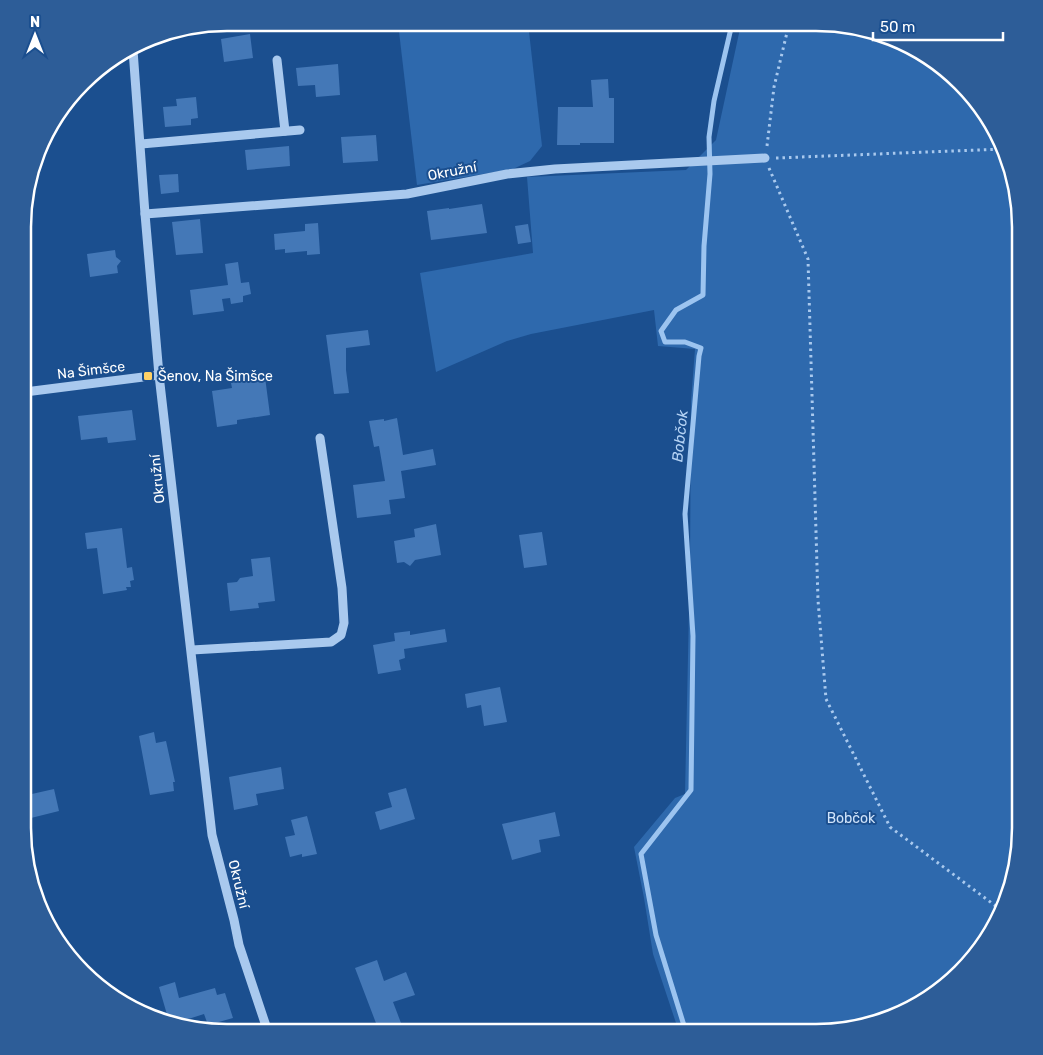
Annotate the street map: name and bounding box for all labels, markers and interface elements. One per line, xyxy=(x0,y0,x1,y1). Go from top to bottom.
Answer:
north arrow xyxy=(10,10,60,60)
scale bar xyxy=(873,10,1003,42)
text: N xyxy=(30,14,40,31)
text: 50 m xyxy=(880,18,915,36)
street label: Okružní xyxy=(426,158,479,185)
street label: Na Šimšce xyxy=(56,357,126,383)
place label: Šenov, Na Šimšce xyxy=(158,367,273,385)
marker: Šenov, Na Šimšce xyxy=(142,370,154,382)
water label: Bobčok xyxy=(668,409,692,463)
street label: Okružní xyxy=(146,453,169,504)
park label: Bobčok xyxy=(827,810,876,827)
street label: Okružní xyxy=(224,858,253,911)

